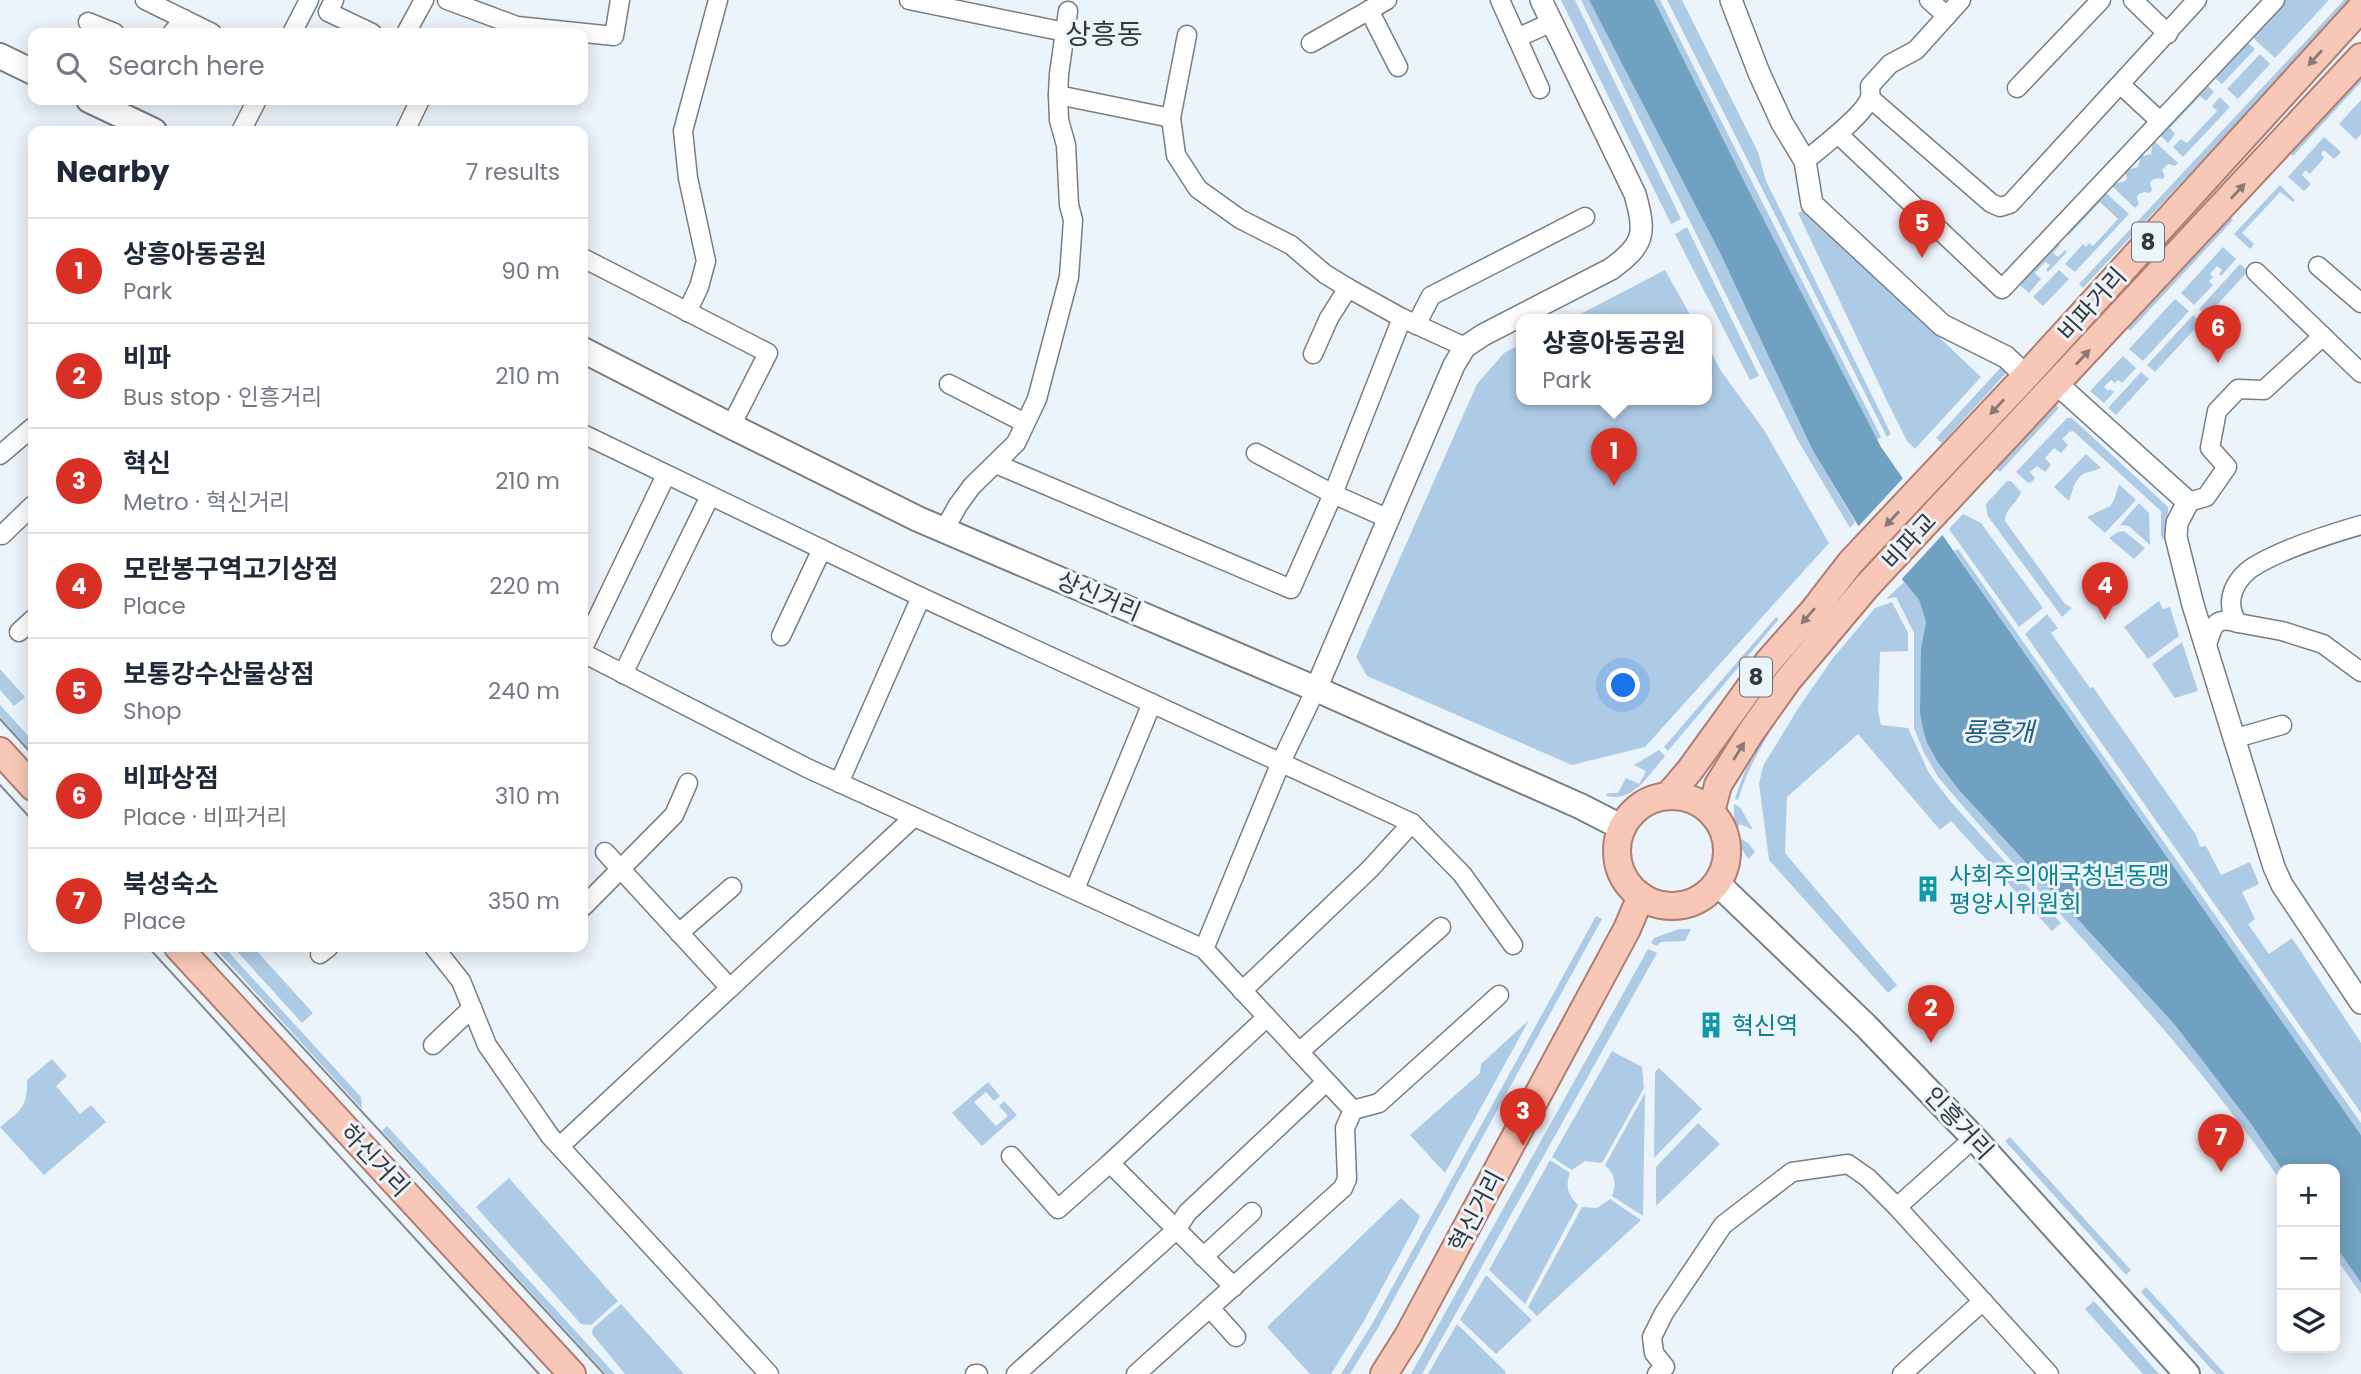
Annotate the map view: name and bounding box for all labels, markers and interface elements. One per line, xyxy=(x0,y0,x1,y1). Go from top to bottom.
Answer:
district label: 상흥동 xyxy=(1065,15,1143,54)
search box xyxy=(28,28,588,105)
icon: search xyxy=(52,48,90,86)
text: Search here xyxy=(108,48,265,84)
one-way arrow xyxy=(2307,49,2323,67)
text: Nearby xyxy=(56,150,170,193)
text: 7 results xyxy=(466,156,560,188)
one-way arrow xyxy=(2229,183,2245,200)
pin: 5 xyxy=(1899,200,1945,258)
road number: 8 xyxy=(2132,222,2164,262)
text: 상흥아동공원 xyxy=(123,236,267,272)
text: 1 xyxy=(75,255,83,287)
text: 90 m xyxy=(501,255,560,287)
street label: 비파거리 xyxy=(2050,260,2134,348)
text: Park xyxy=(123,275,172,307)
pin: 6 xyxy=(2195,305,2241,363)
popup xyxy=(1516,314,1712,405)
text: 상흥아동공원 xyxy=(1542,325,1686,361)
text: 비파 xyxy=(123,340,171,376)
one-way arrow xyxy=(2074,349,2090,366)
text: 2 xyxy=(72,360,86,392)
text: 210 m xyxy=(495,360,560,392)
text: Park xyxy=(1542,364,1592,396)
text: Bus stop · 인흥거리 xyxy=(123,381,322,413)
one-way arrow xyxy=(1989,398,2005,416)
pin: 1 xyxy=(1591,428,1637,486)
text: 혁신 xyxy=(123,445,171,481)
text: 3 xyxy=(72,465,86,497)
text: 210 m xyxy=(495,465,560,497)
text: Metro · 혁신거리 xyxy=(123,486,291,518)
street label: 비파교 xyxy=(1874,506,1944,576)
one-way arrow xyxy=(1884,510,1900,527)
text: 모란봉구역고기상점 xyxy=(123,551,338,587)
pin: 4 xyxy=(2082,562,2128,620)
street label: 상신거리 xyxy=(1052,564,1146,628)
text: 4 xyxy=(71,570,87,602)
text: 220 m xyxy=(489,570,560,602)
text: Place xyxy=(123,590,186,622)
one-way arrow xyxy=(1801,607,1816,624)
text: 보통강수산물상점 xyxy=(123,656,314,692)
road number: 8 xyxy=(1740,657,1772,696)
your location xyxy=(1606,668,1640,702)
text: 5 xyxy=(72,675,86,707)
text: 240 m xyxy=(488,675,560,707)
text: Shop xyxy=(123,695,182,727)
water label: 룡흥개 xyxy=(1962,714,2037,750)
one-way arrow xyxy=(1733,741,1746,760)
text: 비파상점 xyxy=(123,760,219,796)
text: 6 xyxy=(72,780,86,812)
text: 310 m xyxy=(495,780,560,812)
text: Place · 비파거리 xyxy=(123,801,288,833)
place label: 사회주의애국청년동맹 평양시위원회 xyxy=(1949,859,2170,920)
text: 북성숙소 xyxy=(123,866,219,902)
building icon: 사회주의애국청년동맹 평양시위원회 xyxy=(1913,874,1943,904)
text: 7 xyxy=(73,885,85,917)
text: 350 m xyxy=(488,885,560,917)
text: Place xyxy=(123,905,186,937)
pin: 2 xyxy=(1908,985,1954,1043)
place label: 혁신역 xyxy=(1732,1009,1798,1042)
building icon: 혁신역 xyxy=(1696,1010,1726,1040)
street label: 인흥거리 xyxy=(1917,1079,2001,1167)
pin: 3 xyxy=(1500,1088,1546,1146)
pin: 7 xyxy=(2198,1114,2244,1172)
street label: 하신거리 xyxy=(333,1116,417,1204)
street label: 혁신거리 xyxy=(1441,1164,1511,1258)
map controls xyxy=(2277,1164,2340,1353)
button: + xyxy=(2277,1164,2340,1227)
button: − xyxy=(2277,1227,2340,1290)
button: layers xyxy=(2277,1290,2340,1353)

